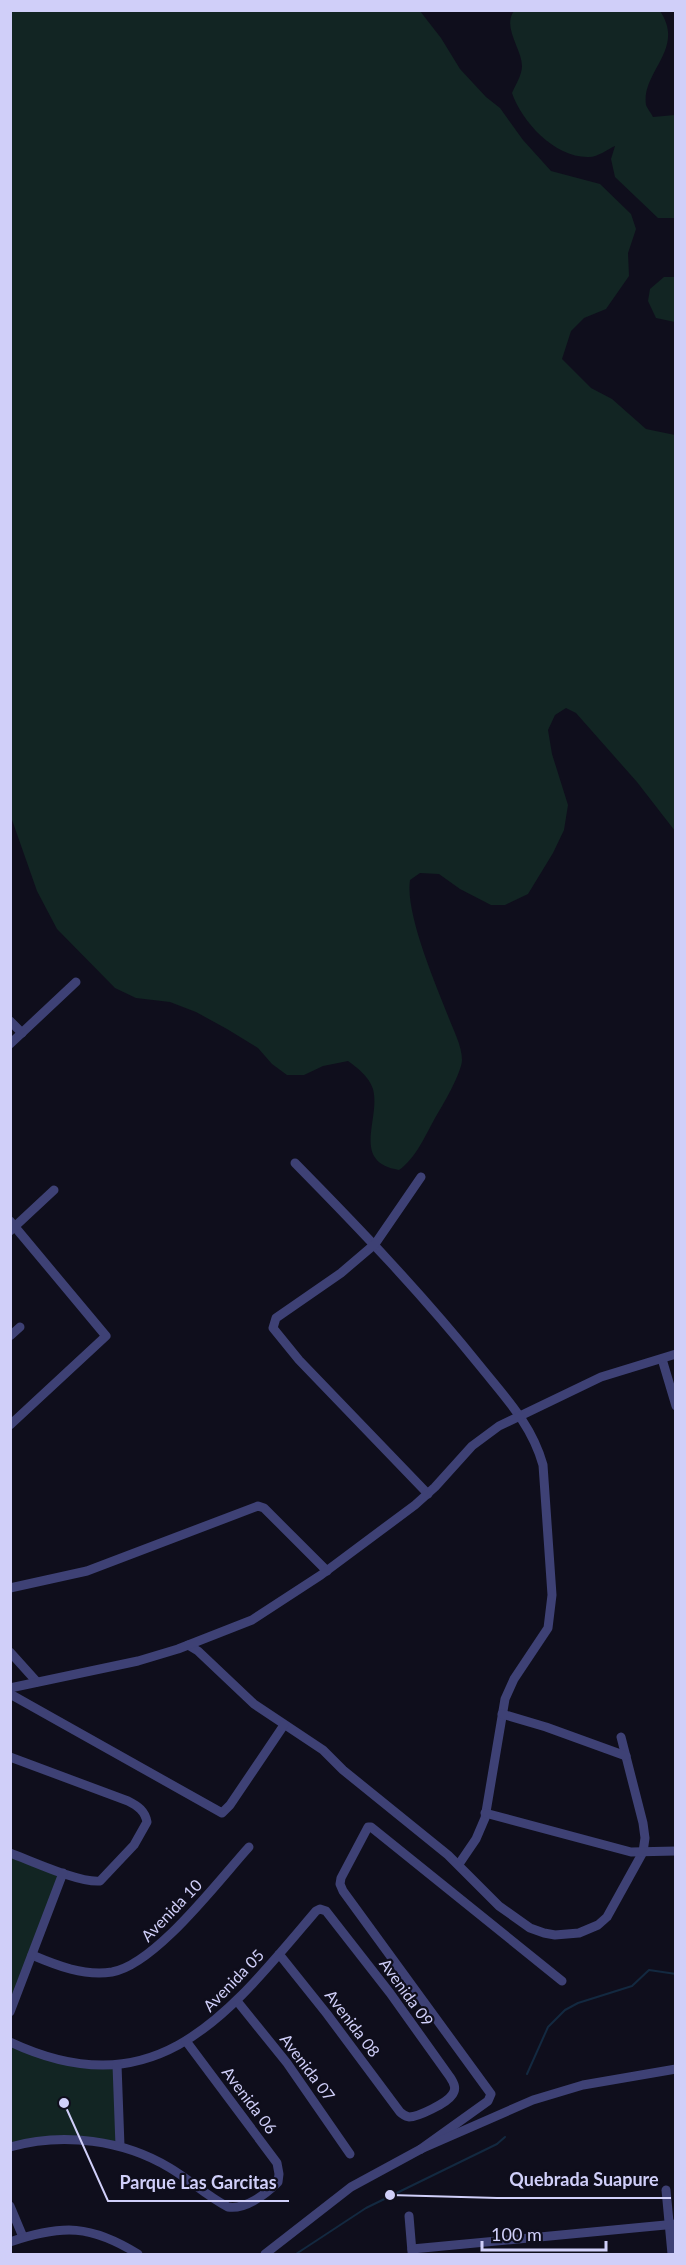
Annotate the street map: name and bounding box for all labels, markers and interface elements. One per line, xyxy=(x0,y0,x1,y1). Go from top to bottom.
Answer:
street label: Avenida 10 xyxy=(137,1875,205,1945)
street label: Avenida 05 xyxy=(199,1945,267,2015)
street label: Avenida 09 xyxy=(376,1954,438,2030)
street label: Avenida 08 xyxy=(322,1986,384,2060)
street label: Avenida 07 xyxy=(277,2030,339,2104)
street label: Avenida 06 xyxy=(219,2063,281,2137)
callout: Quebrada Suapure xyxy=(497,2162,671,2198)
callout: Parque Las Garcitas xyxy=(108,2165,289,2201)
text: Quebrada Suapure xyxy=(509,2168,659,2190)
text: Parque Las Garcitas xyxy=(119,2171,277,2193)
scale bar xyxy=(482,2214,606,2252)
text: 100 m xyxy=(491,2223,542,2245)

